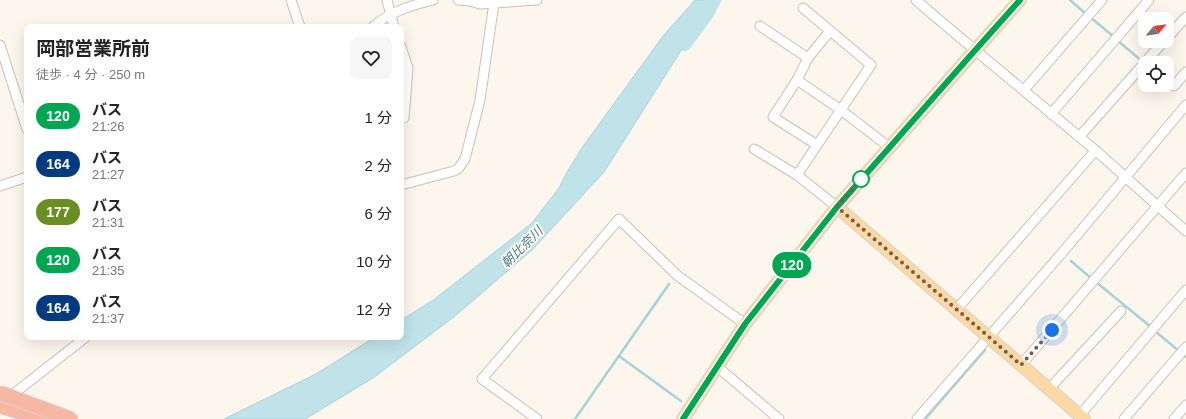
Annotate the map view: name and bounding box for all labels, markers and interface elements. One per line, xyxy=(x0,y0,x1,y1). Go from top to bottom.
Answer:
north arrow xyxy=(1138,12,1174,48)
map controls xyxy=(1138,12,1174,92)
button: heart xyxy=(350,37,392,79)
text: 岡部営業所前 xyxy=(36,38,150,59)
button: locate xyxy=(1138,56,1174,92)
text: 徒歩 · 4 分 · 250 m xyxy=(36,67,145,82)
text: バス xyxy=(92,101,122,118)
text: 120 xyxy=(46,108,70,124)
text: 1 分 xyxy=(364,109,392,126)
text: 21:26 xyxy=(92,119,125,134)
text: バス xyxy=(92,149,122,166)
text: 164 xyxy=(46,156,70,172)
text: 2 分 xyxy=(364,157,392,174)
text: 21:27 xyxy=(92,167,125,182)
unlabelled marker xyxy=(852,170,870,188)
text: バス xyxy=(92,197,122,214)
text: 177 xyxy=(46,204,70,220)
text: 6 分 xyxy=(364,205,392,222)
text: 21:31 xyxy=(92,215,125,230)
water label: 朝比奈川 xyxy=(498,222,547,271)
text: バス xyxy=(92,245,122,262)
text: 120 xyxy=(46,252,70,268)
line badge: 120 xyxy=(769,252,815,278)
text: 10 分 xyxy=(356,253,392,270)
text: 120 xyxy=(780,257,804,273)
text: 21:35 xyxy=(92,263,125,278)
text: バス xyxy=(92,293,122,310)
text: 164 xyxy=(46,300,70,316)
text: 12 分 xyxy=(356,301,392,318)
text: 21:37 xyxy=(92,311,125,326)
your location xyxy=(1042,320,1062,340)

